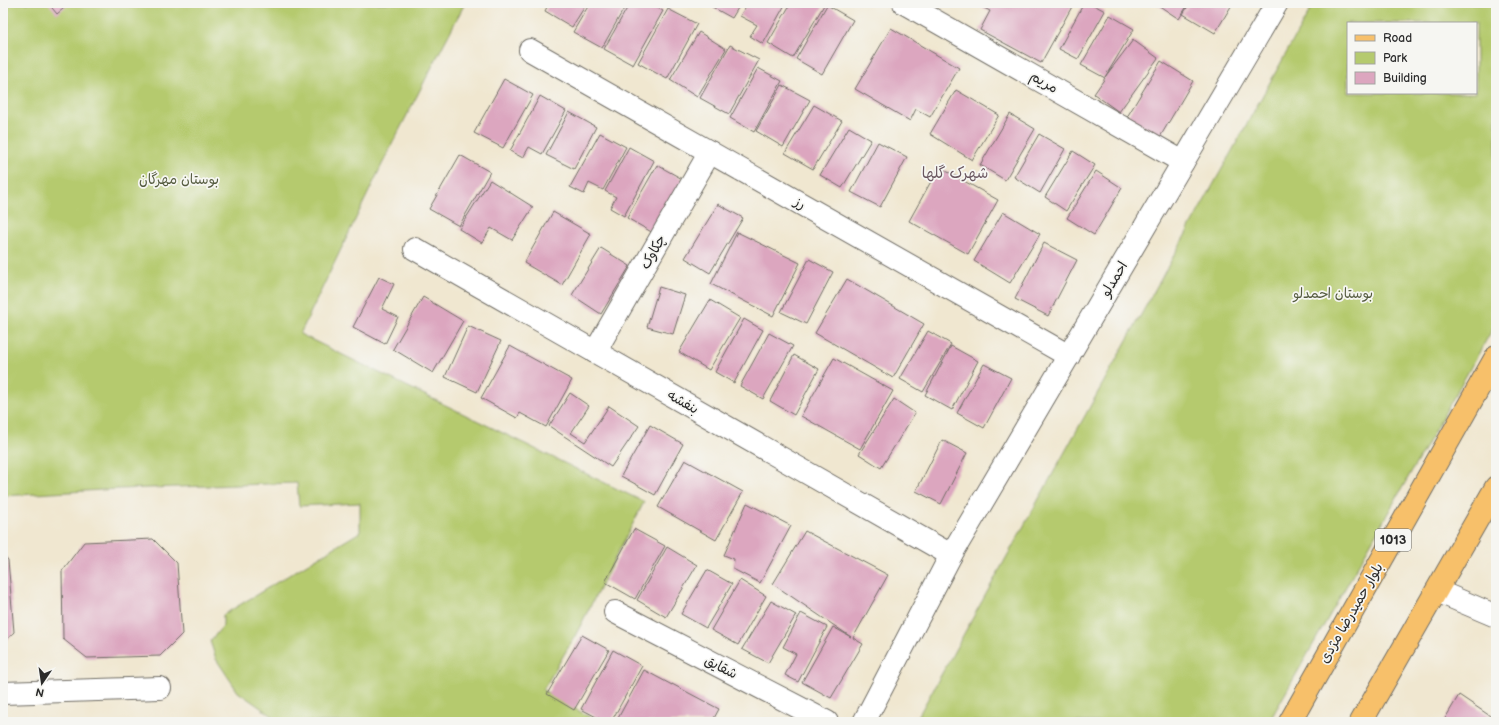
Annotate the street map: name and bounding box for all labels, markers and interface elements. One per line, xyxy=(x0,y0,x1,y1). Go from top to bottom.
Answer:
legend xyxy=(1347,22,1477,94)
text: Road xyxy=(1383,31,1412,46)
text: Park xyxy=(1383,51,1407,66)
street label: مریم xyxy=(1026,67,1061,98)
text: Building xyxy=(1383,71,1427,86)
district label: شهرک گلها xyxy=(922,164,988,183)
park label: بوستان مهرگان xyxy=(139,171,219,188)
street label: رز xyxy=(790,192,809,213)
street label: چکاوک xyxy=(636,232,670,273)
street label: احمدلو xyxy=(1096,258,1132,301)
park label: بوستان احمدلو xyxy=(1292,285,1373,303)
street label: بنفشه xyxy=(664,386,702,418)
road number: 1013 xyxy=(1375,529,1411,551)
street label: بلوار حمیدرضا مژدی xyxy=(1315,560,1387,666)
street label: شقایق xyxy=(702,652,740,682)
north arrow xyxy=(22,663,62,703)
text: N xyxy=(34,685,45,700)

